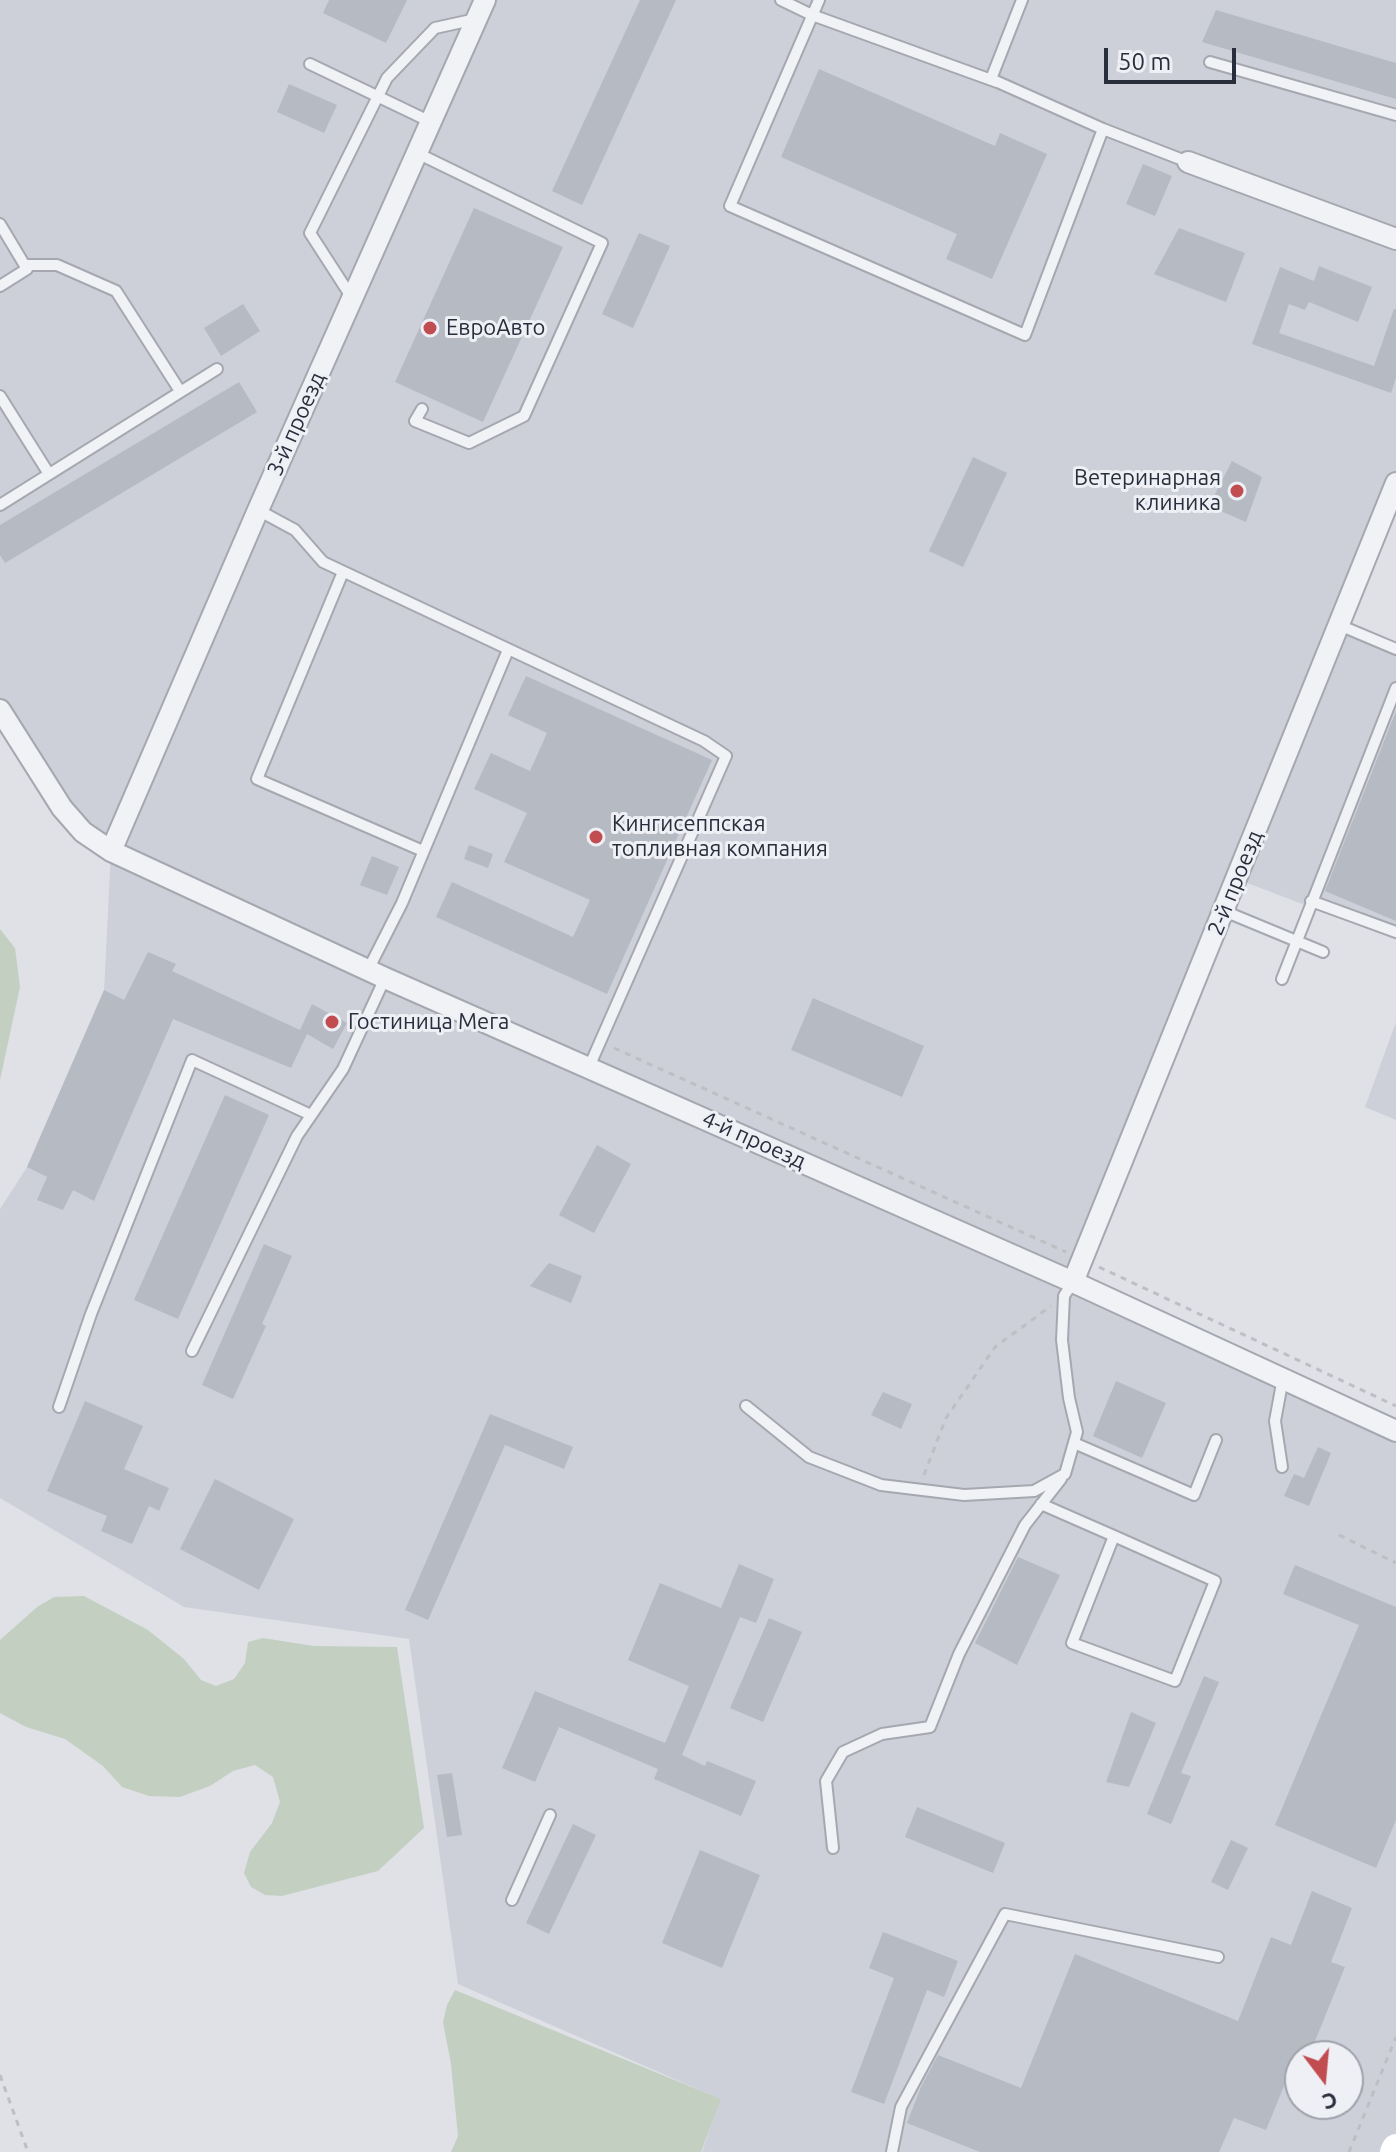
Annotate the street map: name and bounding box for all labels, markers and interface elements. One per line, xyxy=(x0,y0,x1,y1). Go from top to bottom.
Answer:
scale bar xyxy=(1108,32,1240,82)
text: 50 m xyxy=(1118,48,1171,75)
place label: ЕвроАвто xyxy=(446,315,545,341)
marker: ЕвроАвто xyxy=(421,319,439,337)
street label: 3-й проезд xyxy=(261,368,331,480)
place label: Ветеринарная клиника xyxy=(1074,465,1221,516)
marker: Ветеринарная клиника xyxy=(1228,482,1246,500)
place label: Кингисеппская топливная компания xyxy=(612,811,828,862)
street label: 2-й проезд xyxy=(1202,827,1268,939)
marker: Кингисеппская топливная компания xyxy=(587,828,605,846)
place label: Гостиница Мега xyxy=(348,1009,509,1035)
marker: Гостиница Мега xyxy=(323,1013,341,1031)
street label: 4-й проезд xyxy=(698,1105,810,1175)
north arrow xyxy=(1284,2040,1364,2120)
text: С xyxy=(1320,2088,1340,2116)

